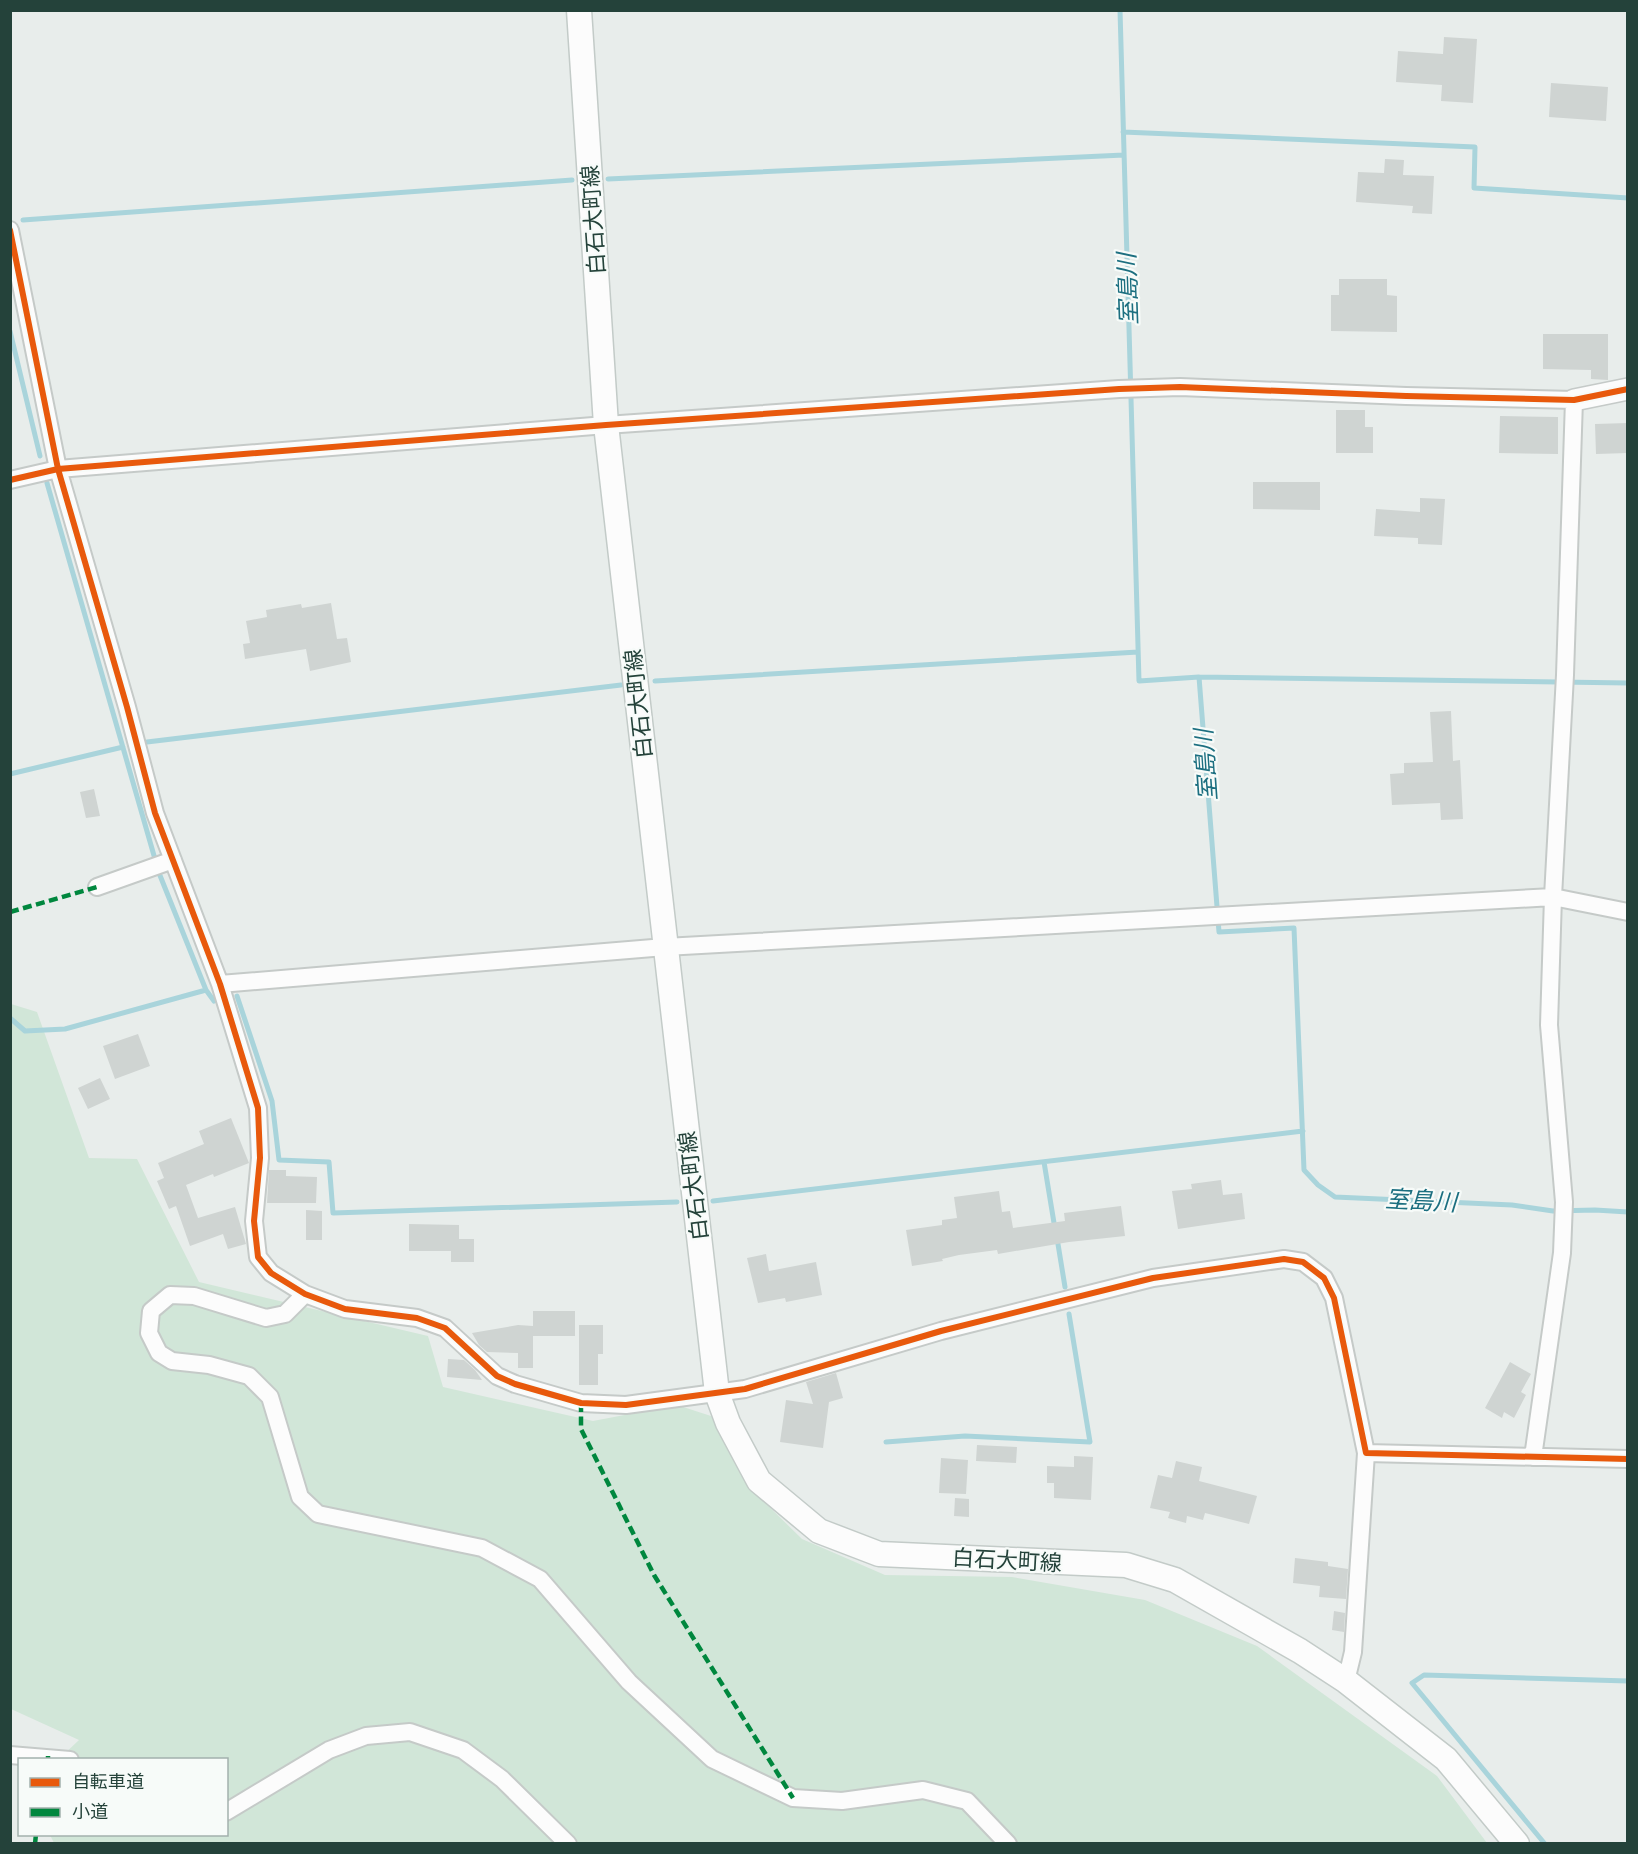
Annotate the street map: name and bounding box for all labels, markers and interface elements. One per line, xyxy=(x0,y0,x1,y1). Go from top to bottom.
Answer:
street label: 白石大町線 xyxy=(576,164,611,276)
water label: 室島川 xyxy=(1112,250,1143,326)
street label: 白石大町線 xyxy=(619,648,658,760)
water label: 室島川 xyxy=(1188,725,1222,802)
street label: 白石大町線 xyxy=(673,1130,714,1242)
water label: 室島川 xyxy=(1384,1184,1461,1217)
street label: 白石大町線 xyxy=(951,1544,1063,1577)
legend xyxy=(18,1758,228,1836)
text: 自転車道 xyxy=(72,1771,144,1793)
text: 小道 xyxy=(72,1801,108,1823)

